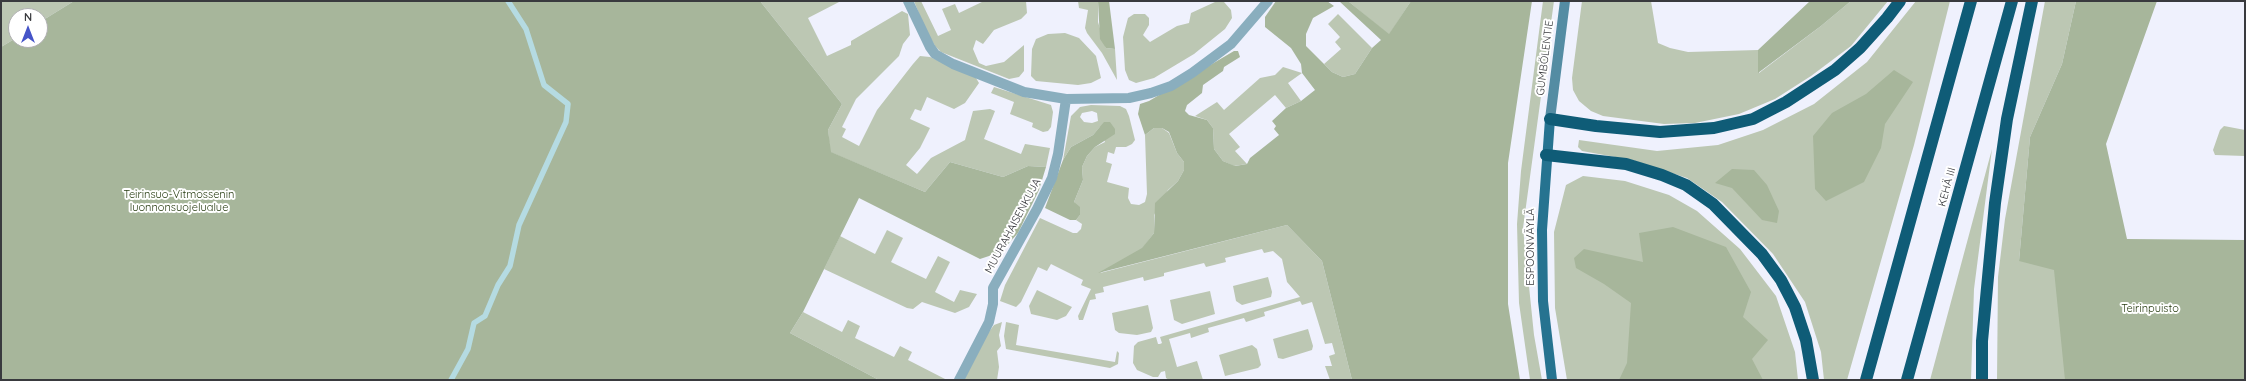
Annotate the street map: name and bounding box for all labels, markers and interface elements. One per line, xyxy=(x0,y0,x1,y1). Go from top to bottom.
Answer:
north arrow xyxy=(8,8,48,48)
text: N xyxy=(24,10,32,24)
street label: GUMBÖLENTIE xyxy=(1534,20,1556,96)
street label: KEHÄ III xyxy=(1935,166,1959,208)
street label: MUURAHAISENKUJA xyxy=(982,176,1044,276)
park label: Teirinsuo-Vitmossenin luonnonsuojelualue xyxy=(124,188,234,214)
street label: ESPOONVÄYLÄ xyxy=(1524,208,1538,286)
park label: Teirinpuisto xyxy=(2121,302,2179,316)

